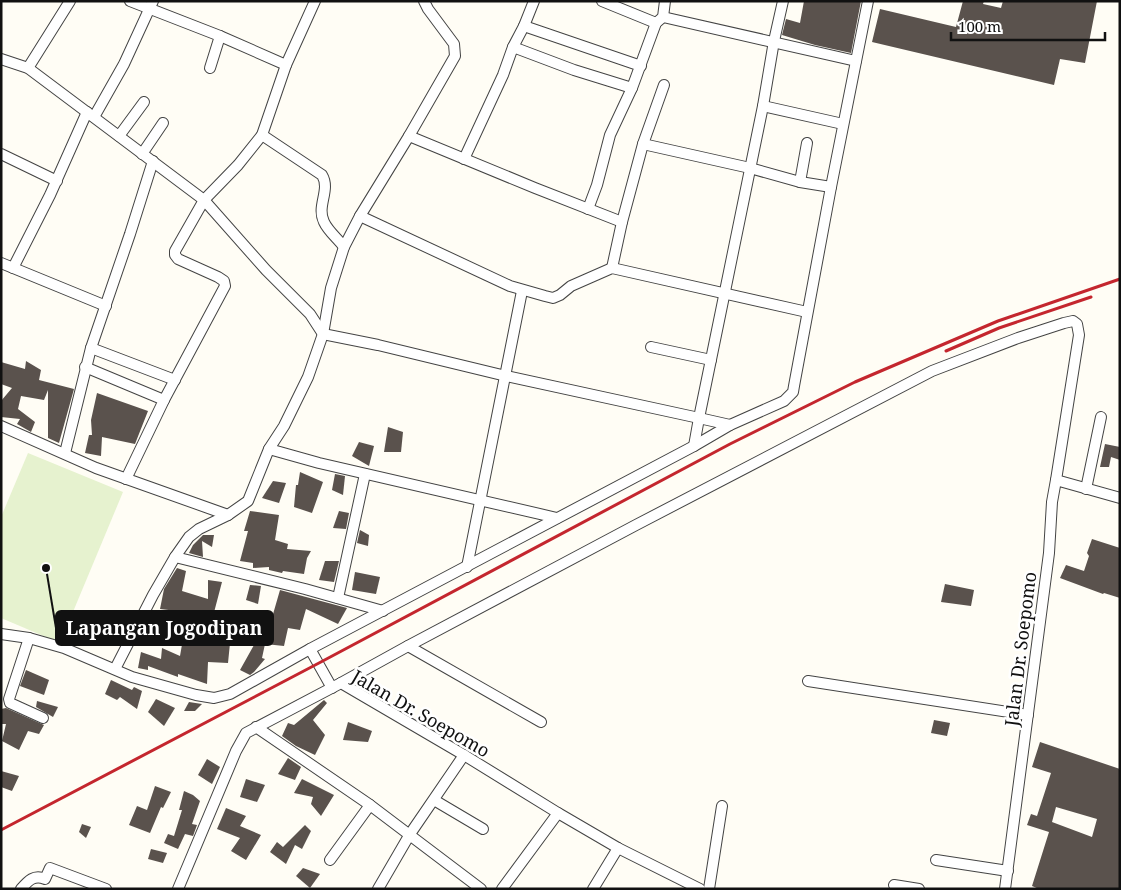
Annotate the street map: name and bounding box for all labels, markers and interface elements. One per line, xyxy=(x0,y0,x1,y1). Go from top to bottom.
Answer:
scale bar xyxy=(951,10,1105,42)
text: 100 m xyxy=(958,16,1001,36)
street label: Jalan Dr. Soepomo xyxy=(998,570,1041,729)
callout: Lapangan Jogodipan xyxy=(56,611,273,645)
text: Lapangan Jogodipan xyxy=(66,615,263,641)
street label: Jalan Dr. Soepomo xyxy=(347,663,494,762)

